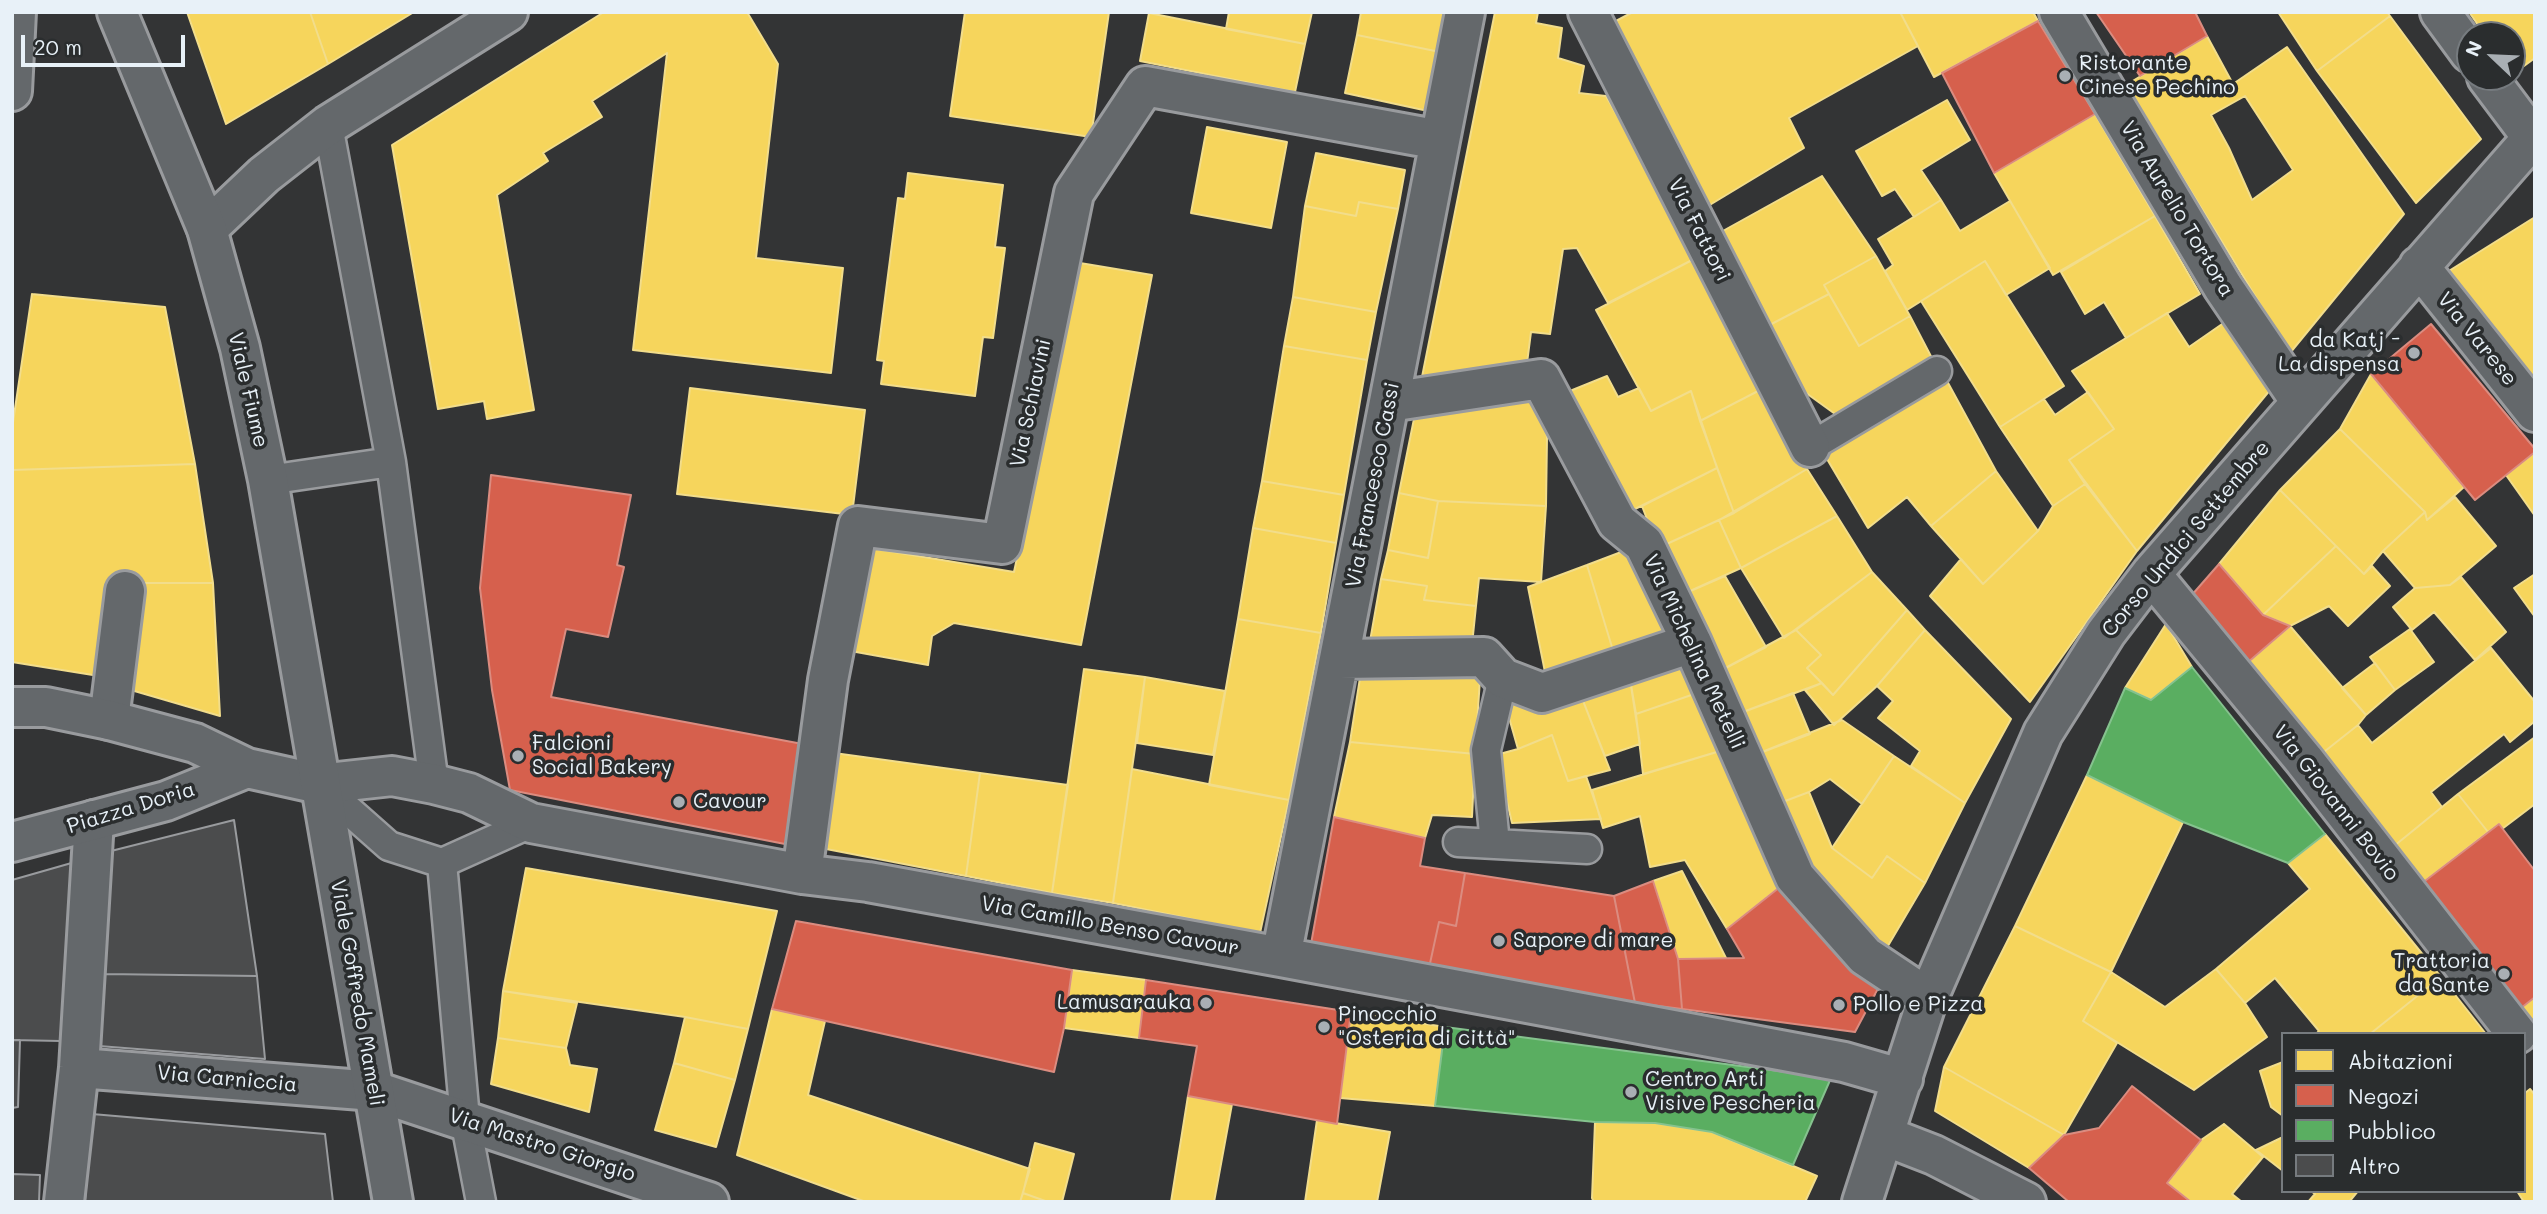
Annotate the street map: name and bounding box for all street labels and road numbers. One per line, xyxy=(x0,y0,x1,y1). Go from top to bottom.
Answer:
street label: Via Aurelio Tortora xyxy=(2115,117,2239,301)
street label: Via Fattori xyxy=(1662,174,1736,286)
street label: Via Varese xyxy=(2432,287,2522,391)
street label: Viale Fiume xyxy=(223,330,273,450)
street label: Via Schiavini xyxy=(1005,336,1057,470)
street label: Via Francesco Cassi xyxy=(1341,380,1405,590)
street label: Corso Undici Settembre xyxy=(2097,436,2275,642)
street label: Via Michelina Metelli xyxy=(1638,551,1750,753)
street label: Via Giovanni Bovio xyxy=(2268,720,2404,886)
street label: Piazza Doria xyxy=(64,777,198,839)
street label: Viale Goffredo Mameli xyxy=(325,878,389,1108)
street label: Via Camillo Benso Cavour xyxy=(979,891,1241,961)
street label: Via Carniccia xyxy=(156,1060,298,1098)
street label: Via Mastro Giorgio xyxy=(445,1103,639,1187)

